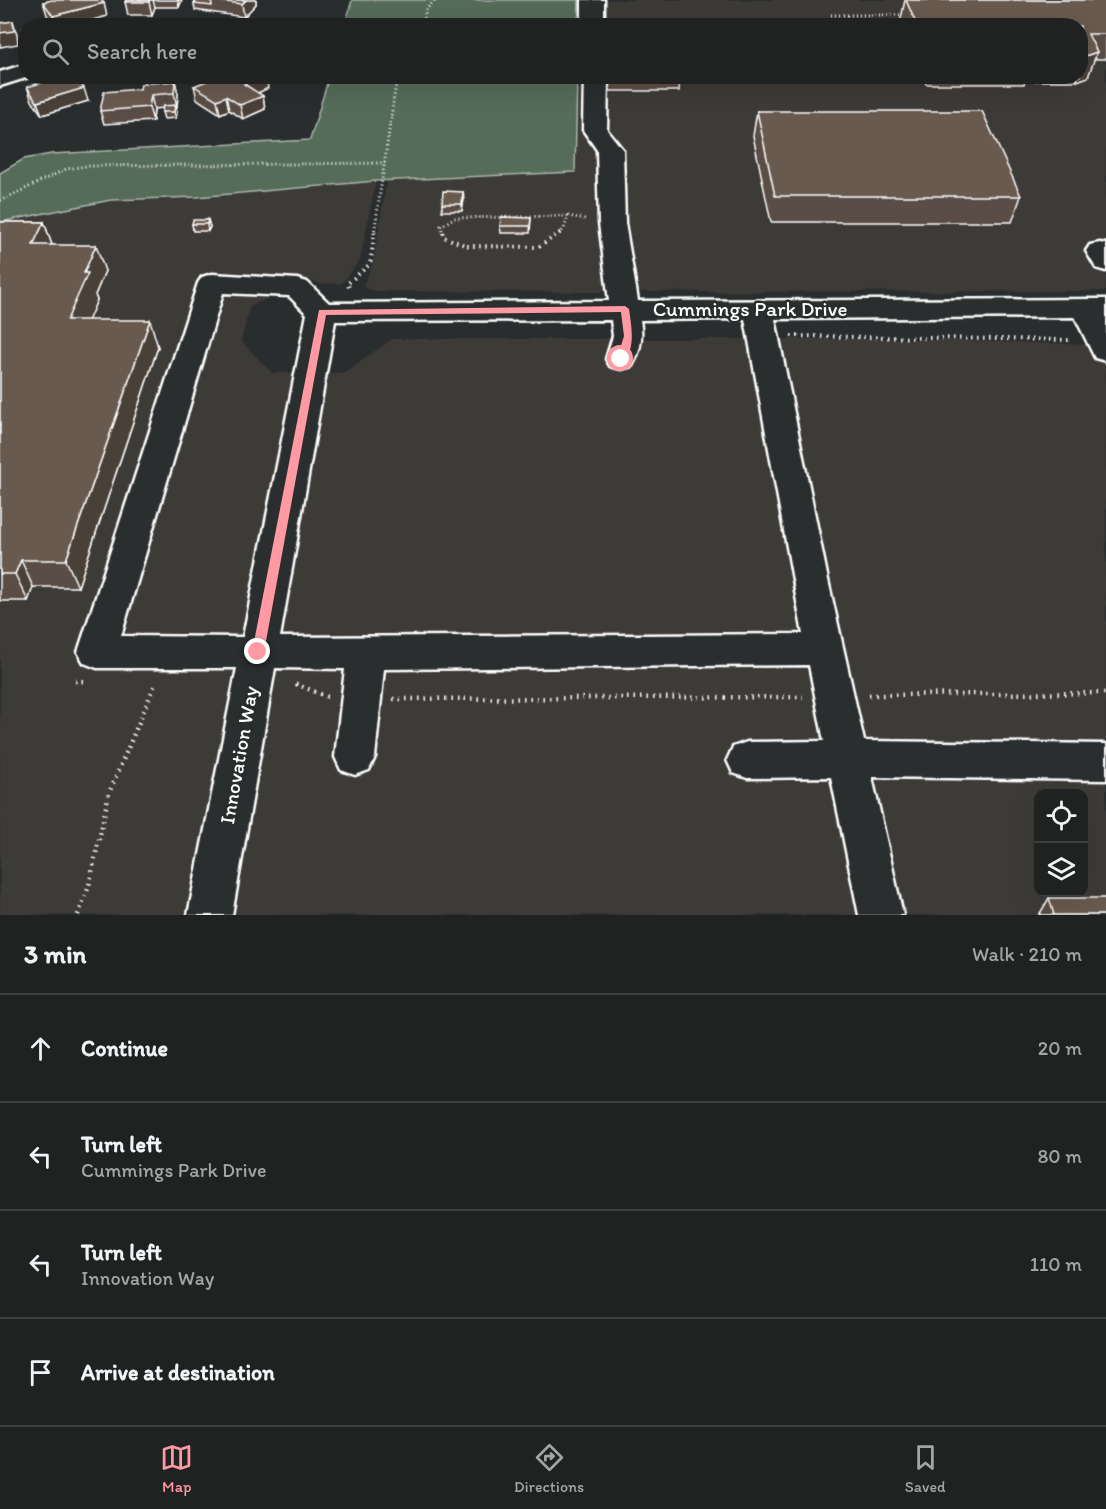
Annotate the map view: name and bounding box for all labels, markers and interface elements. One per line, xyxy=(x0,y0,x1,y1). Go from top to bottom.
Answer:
search box xyxy=(18,18,1088,84)
icon: search xyxy=(39,35,72,68)
text: Search here xyxy=(87,38,197,65)
street label: Cummings Park Drive xyxy=(653,296,847,321)
route start xyxy=(607,345,633,371)
route end xyxy=(244,638,270,664)
street label: Innovation Way xyxy=(214,684,263,826)
map controls xyxy=(1034,789,1088,897)
button: locate xyxy=(1034,789,1088,843)
button: layers xyxy=(1034,843,1088,897)
text: 3 min xyxy=(24,938,86,970)
text: Walk · 210 m xyxy=(972,942,1082,966)
icon: ahead xyxy=(24,1032,57,1065)
text: Continue xyxy=(81,1035,168,1062)
text: 20 m xyxy=(1038,1036,1082,1060)
text: Turn left xyxy=(81,1131,162,1158)
icon: left xyxy=(24,1140,57,1173)
text: 80 m xyxy=(1037,1144,1082,1168)
text: Cummings Park Drive xyxy=(81,1158,266,1182)
text: Turn left xyxy=(81,1239,162,1266)
icon: left xyxy=(24,1248,57,1281)
text: 110 m xyxy=(1030,1252,1082,1276)
text: Innovation Way xyxy=(81,1266,214,1290)
icon: arrive xyxy=(24,1356,57,1389)
text: Arrive at destination xyxy=(81,1359,275,1386)
tab: Map xyxy=(160,1441,193,1496)
tab: Directions xyxy=(514,1441,584,1496)
tab: Saved xyxy=(905,1441,946,1496)

